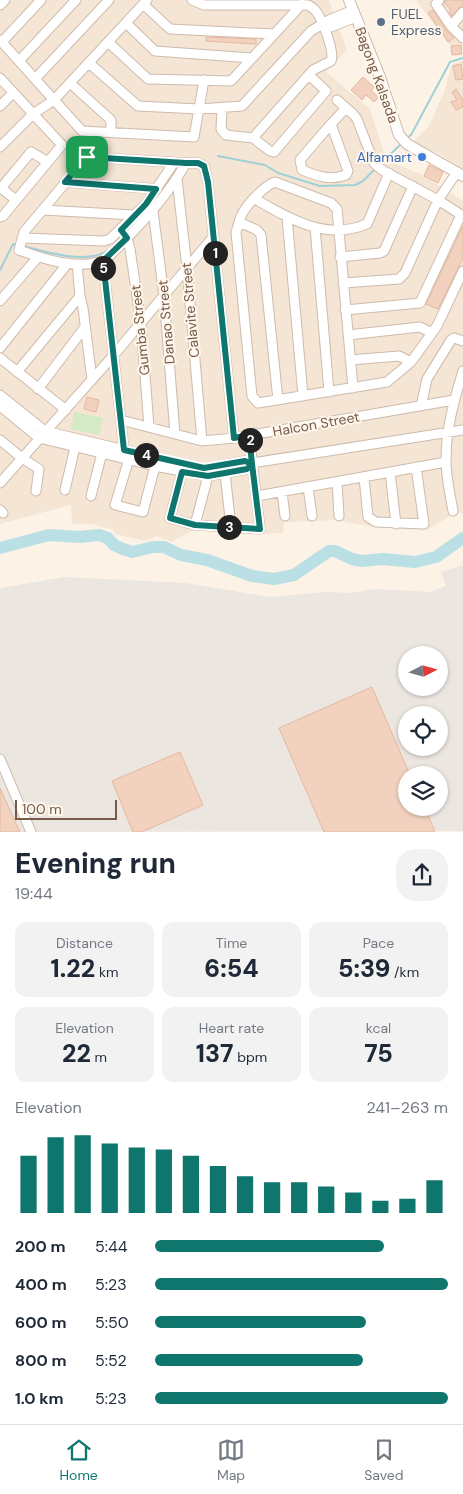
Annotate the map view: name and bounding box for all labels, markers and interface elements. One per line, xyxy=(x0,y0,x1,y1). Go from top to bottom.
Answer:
place label: FUEL Express xyxy=(391,5,442,39)
marker: FUEL Express xyxy=(375,16,387,28)
street label: Bagong Kalsada xyxy=(351,24,403,126)
pin xyxy=(66,136,108,178)
icon: arrive xyxy=(73,143,101,171)
place label: Alfamart xyxy=(357,148,412,166)
marker: Alfamart xyxy=(416,151,428,163)
pin: 1 xyxy=(202,240,228,266)
text: 1 xyxy=(213,244,218,262)
pin: 5 xyxy=(90,256,116,280)
text: 5 xyxy=(99,259,108,277)
street label: Calavite Street xyxy=(177,262,203,358)
street label: Danao Street xyxy=(153,279,179,365)
street label: Gumba Street xyxy=(126,284,154,376)
street label: Halcon Street xyxy=(271,407,361,441)
pin: 2 xyxy=(238,428,262,452)
text: 2 xyxy=(246,431,255,449)
pin: 4 xyxy=(134,442,158,468)
text: 4 xyxy=(142,446,151,464)
pin: 3 xyxy=(216,514,242,540)
text: 3 xyxy=(225,518,234,536)
north arrow xyxy=(398,646,448,696)
map controls xyxy=(398,646,448,816)
button: locate xyxy=(398,706,448,756)
button: layers xyxy=(398,766,448,816)
scale bar xyxy=(15,796,118,820)
text: 100 m xyxy=(22,800,62,818)
text: Evening run xyxy=(15,845,176,882)
button: share xyxy=(396,849,448,901)
text: 19:44 xyxy=(15,883,53,904)
text: Distance xyxy=(56,934,113,952)
text: Time xyxy=(216,934,247,952)
text: Pace xyxy=(363,934,394,952)
text: 1.22 xyxy=(51,952,95,985)
text: 6:54 xyxy=(204,952,259,985)
text: 5:39 xyxy=(338,952,390,985)
text: km xyxy=(95,963,118,981)
text: /km xyxy=(390,963,419,981)
text: Elevation xyxy=(55,1019,114,1037)
text: Heart rate xyxy=(199,1019,264,1037)
text: kcal xyxy=(366,1019,391,1037)
text: 22 xyxy=(62,1037,91,1070)
text: 137 xyxy=(196,1037,233,1070)
text: 75 xyxy=(364,1037,393,1070)
text: m xyxy=(91,1048,107,1066)
text: bpm xyxy=(233,1048,267,1066)
text: Elevation xyxy=(15,1097,82,1118)
text: 241–263 m xyxy=(366,1097,448,1118)
text: 200 m xyxy=(15,1236,66,1257)
text: 5:44 xyxy=(95,1236,127,1257)
text: 400 m xyxy=(15,1274,67,1295)
text: 5:23 xyxy=(95,1274,127,1295)
text: 600 m xyxy=(15,1312,67,1333)
text: 5:50 xyxy=(95,1312,129,1333)
text: 800 m xyxy=(15,1350,66,1371)
text: 5:52 xyxy=(95,1350,127,1371)
text: 1.0 km xyxy=(15,1388,64,1409)
text: 5:23 xyxy=(95,1388,127,1409)
tab: Home xyxy=(60,1436,98,1484)
tab: Map xyxy=(217,1436,245,1484)
tab: Saved xyxy=(364,1436,403,1484)

